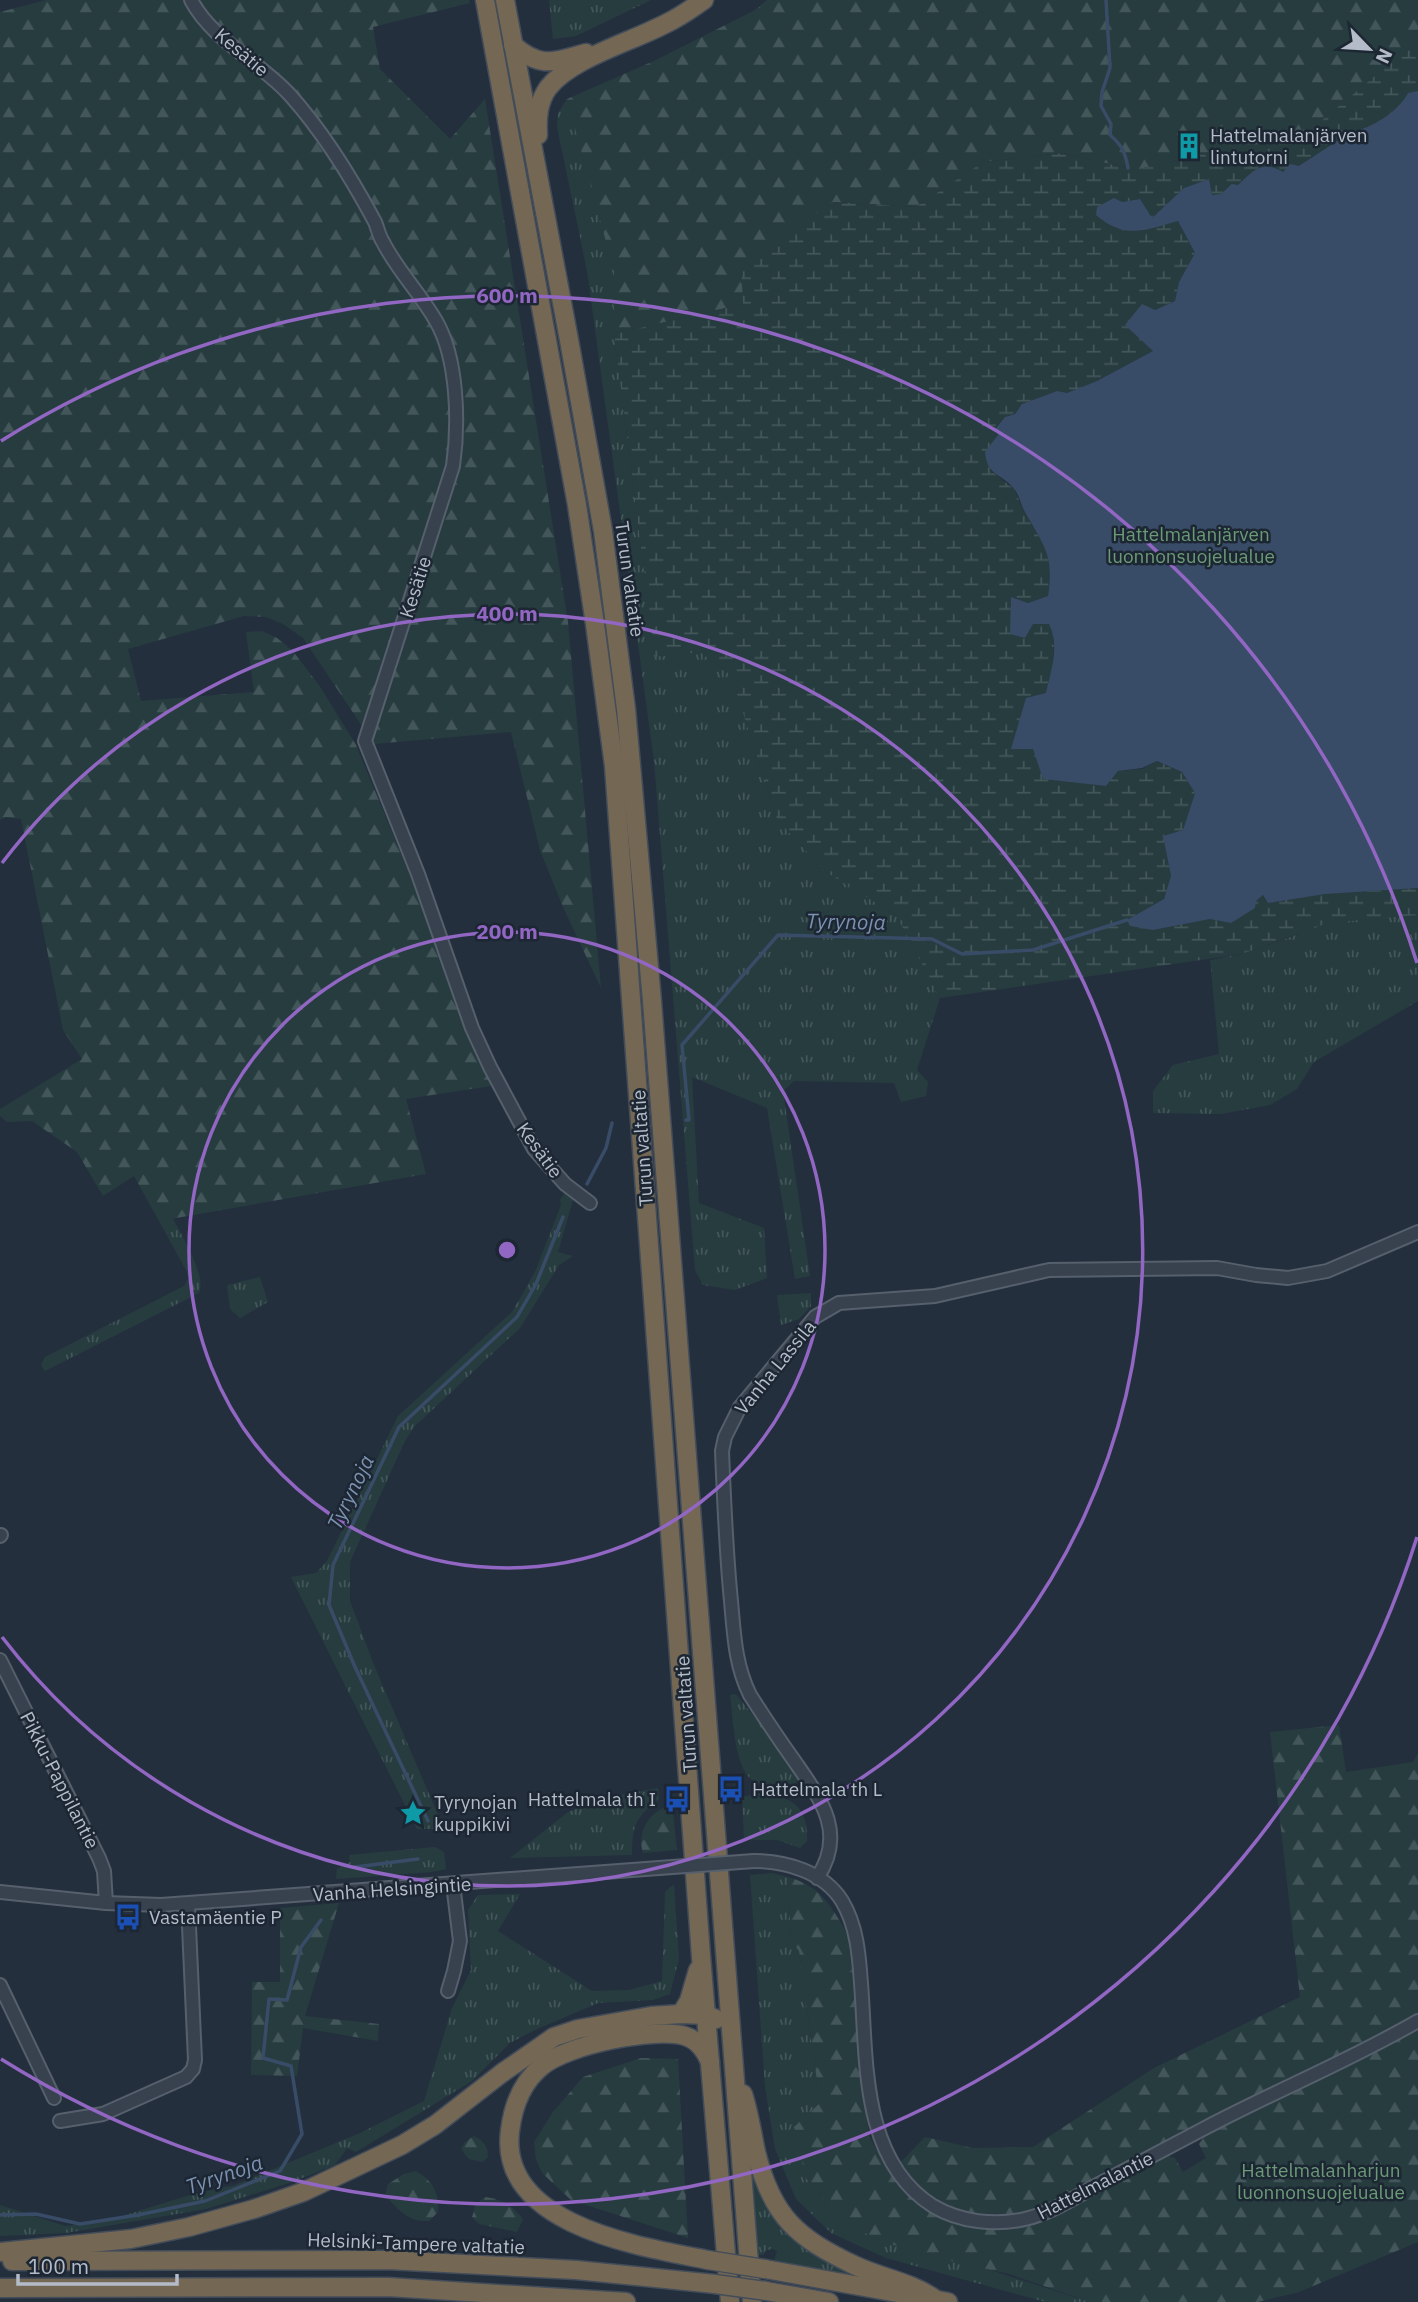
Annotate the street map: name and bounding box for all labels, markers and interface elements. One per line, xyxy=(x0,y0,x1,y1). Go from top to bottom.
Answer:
north arrow xyxy=(1334,14,1404,84)
street label: Kesätie xyxy=(210,22,274,82)
text: N xyxy=(1371,45,1398,67)
place label: Hattelmalanjärven lintutorni xyxy=(1210,123,1368,169)
building icon: Hattelmalanjärven lintutorni xyxy=(1174,131,1204,161)
text: 600 m xyxy=(476,281,538,309)
street label: Turun valtatie xyxy=(610,519,650,639)
park label: Hattelmalanjärven luonnonsuojelualue xyxy=(1107,522,1275,568)
street label: Kesätie xyxy=(394,553,436,621)
text: 400 m xyxy=(476,599,538,627)
water label: Tyrynoja xyxy=(806,906,886,936)
text: 200 m xyxy=(476,917,538,945)
street label: Turun valtatie xyxy=(626,1089,658,1207)
street label: Kesätie xyxy=(512,1117,568,1183)
centre of rings xyxy=(495,1238,519,1262)
street label: Vanha Lassila xyxy=(729,1315,821,1419)
water label: Tyrynoja xyxy=(320,1450,380,1534)
street label: Turun valtatie xyxy=(670,1655,702,1773)
street label: Pikku-Pappilantie xyxy=(15,1707,105,1853)
bus stop icon: Hattelmala th L xyxy=(716,1774,746,1804)
place label: Hattelmala th L xyxy=(752,1777,882,1801)
bus stop icon: Hattelmala th I xyxy=(662,1784,692,1814)
place label: Hattelmala th I xyxy=(528,1787,656,1811)
place label: Tyrynojan kuppikivi xyxy=(434,1790,517,1836)
place icon: Tyrynojan kuppikivi xyxy=(398,1798,428,1828)
street label: Vanha Helsingintie xyxy=(312,1871,472,1907)
bus stop icon: Vastamäentie P xyxy=(113,1902,143,1932)
place label: Vastamäentie P xyxy=(149,1905,282,1929)
street label: Hattelmalantie xyxy=(1033,2145,1157,2225)
water label: Tyrynoja xyxy=(182,2148,266,2200)
park label: Hattelmalanharjun luonnonsuojelualue xyxy=(1237,2158,1405,2204)
street label: Helsinki-Tampere valtatie xyxy=(307,2227,525,2259)
scale bar xyxy=(18,2242,177,2286)
text: 100 m xyxy=(28,2252,89,2280)

